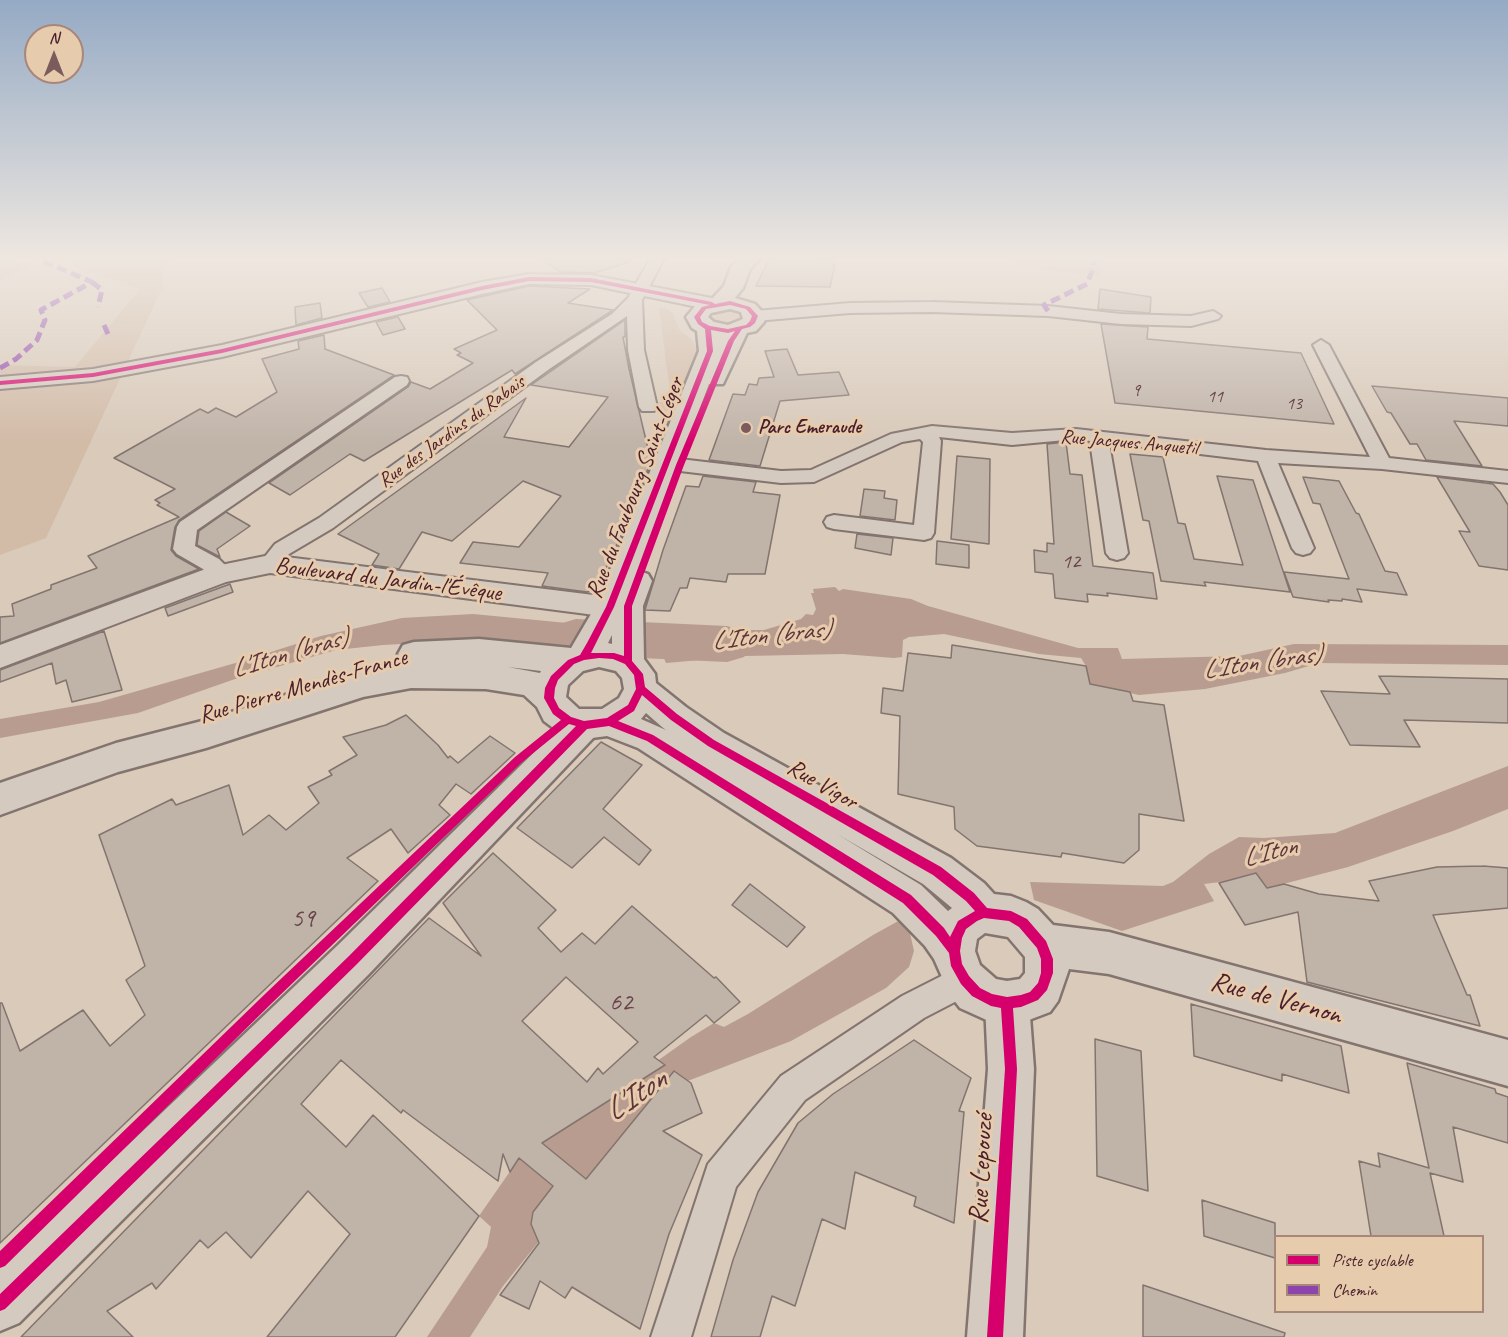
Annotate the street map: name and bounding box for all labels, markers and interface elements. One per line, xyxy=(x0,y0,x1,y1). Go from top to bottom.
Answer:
north arrow xyxy=(24,24,84,84)
text: N xyxy=(49,28,59,48)
street label: Rue des Jardins du Rabais xyxy=(374,371,530,493)
street label: Rue du Faubourg Saint-Léger xyxy=(580,373,692,603)
house number: 9 xyxy=(1132,380,1140,402)
house number: 11 xyxy=(1207,386,1223,408)
house number: 13 xyxy=(1286,393,1302,415)
place label: Parc Emeraude xyxy=(758,416,861,440)
marker: Parc Emeraude xyxy=(739,421,753,435)
street label: Rue Jacques Anquetil xyxy=(1059,425,1199,461)
house number: 12 xyxy=(1062,549,1080,575)
street label: Boulevard du Jardin-l'Évêque xyxy=(273,552,503,608)
water label: L'Iton (bras) xyxy=(710,614,832,658)
water label: L'Iton (bras) xyxy=(229,623,351,685)
water label: L'Iton (bras) xyxy=(1201,639,1323,687)
street label: Rue Pierre Mendès-France xyxy=(195,643,411,731)
street label: Rue Vigor xyxy=(782,753,862,817)
water label: L'Iton xyxy=(1240,831,1300,875)
house number: 59 xyxy=(291,903,315,935)
street label: Rue de Vernon xyxy=(1207,965,1345,1033)
house number: 62 xyxy=(609,987,633,1019)
water label: L'Iton xyxy=(598,1061,674,1131)
street label: Rue Lepouzé xyxy=(962,1113,1002,1225)
legend xyxy=(1274,1235,1484,1313)
text: Piste cyclable xyxy=(1332,1249,1413,1271)
text: Chemin xyxy=(1332,1279,1377,1301)

